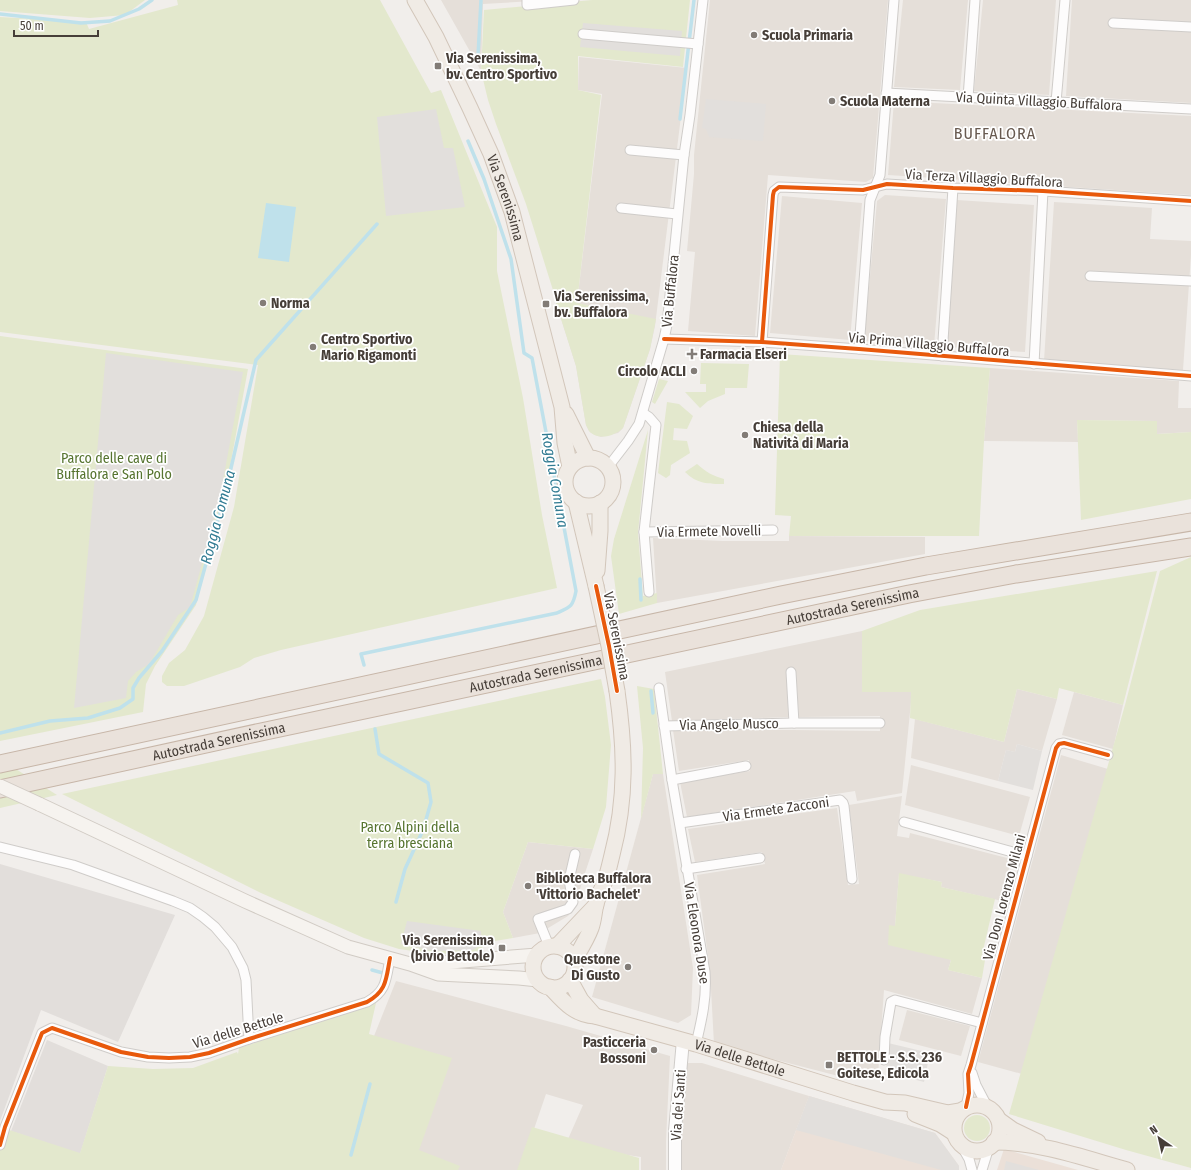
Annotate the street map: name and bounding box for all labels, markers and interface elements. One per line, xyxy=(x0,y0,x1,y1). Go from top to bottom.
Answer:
scale bar xyxy=(14,12,98,38)
text: 50 m xyxy=(20,19,44,33)
place label: Scuola Primaria xyxy=(762,27,853,44)
marker: Scuola Primaria xyxy=(749,30,759,40)
place label: Via Serenissima, bv. Centro Sportivo xyxy=(445,50,558,83)
marker: Via Serenissima, bv. Centro Sportivo xyxy=(433,61,443,71)
street label: Via Quinta Villaggio Buffalora xyxy=(955,89,1123,114)
place label: Scuola Materna xyxy=(840,93,930,110)
marker: Scuola Materna xyxy=(827,96,837,106)
district label: BUFFALORA xyxy=(954,124,1036,143)
street label: Via Serenissima xyxy=(483,152,527,243)
street label: Via Terza Villaggio Buffalora xyxy=(905,166,1063,191)
street label: Via Buffalora xyxy=(658,254,683,328)
place label: Via Serenissima, bv. Buffalora xyxy=(553,288,649,321)
place label: Norma xyxy=(271,295,310,312)
marker: Norma xyxy=(258,298,268,308)
marker: Via Serenissima, bv. Buffalora xyxy=(541,299,551,309)
street label: Via Prima Villaggio Buffalora xyxy=(848,329,1010,360)
place label: Centro Sportivo Mario Rigamonti xyxy=(321,331,417,364)
marker: Centro Sportivo Mario Rigamonti xyxy=(308,342,318,352)
place label: Farmacia Elseri xyxy=(700,346,787,363)
marker: Farmacia Elseri xyxy=(687,349,697,359)
place label: Circolo ACLI xyxy=(618,363,686,380)
marker: Circolo ACLI xyxy=(689,366,699,376)
place label: Chiesa della Natività di Maria xyxy=(753,419,849,452)
marker: Chiesa della Natività di Maria xyxy=(740,430,750,440)
water label: Roggia Comuna xyxy=(538,431,572,529)
park label: Parco delle cave di Buffalora e San Polo xyxy=(56,450,172,483)
water label: Roggia Comuna xyxy=(197,468,239,566)
street label: Via Ermete Novelli xyxy=(657,522,761,541)
street label: Autostrada Serenissima xyxy=(785,584,921,629)
street label: Via Serenissima xyxy=(600,590,633,682)
street label: Autostrada Serenissima xyxy=(468,652,604,696)
street label: Via Angelo Musco xyxy=(679,715,779,734)
street label: Autostrada Serenissima xyxy=(151,719,287,764)
street label: Via Ermete Zacconi xyxy=(722,794,830,825)
park label: Parco Alpini della terra bresciana xyxy=(360,819,460,852)
street label: Via Don Lorenzo Milani xyxy=(979,832,1030,962)
place label: Biblioteca Buffalora 'Vittorio Bachelet' xyxy=(536,870,651,903)
marker: Biblioteca Buffalora 'Vittorio Bachelet' xyxy=(523,881,533,891)
street label: Via Eleonora Duse xyxy=(680,881,713,985)
place label: Via Serenissima (bivio Bettole) xyxy=(402,932,494,965)
marker: Via Serenissima (bivio Bettole) xyxy=(497,943,507,953)
place label: Questone Di Gusto xyxy=(564,951,621,984)
marker: Questone Di Gusto xyxy=(623,962,633,972)
street label: Via delle Bettole xyxy=(191,1009,286,1052)
place label: Pasticceria Bossoni xyxy=(583,1034,646,1067)
street label: Via delle Bettole xyxy=(692,1036,787,1080)
marker: Pasticceria Bossoni xyxy=(649,1045,659,1055)
place label: BETTOLE - S.S. 236 Goitese, Edicola xyxy=(837,1049,942,1082)
marker: BETTOLE - S.S. 236 Goitese, Edicola xyxy=(824,1060,834,1070)
street label: Via dei Santi xyxy=(668,1069,689,1141)
north arrow xyxy=(1139,1118,1179,1158)
text: N xyxy=(1147,1123,1160,1137)

